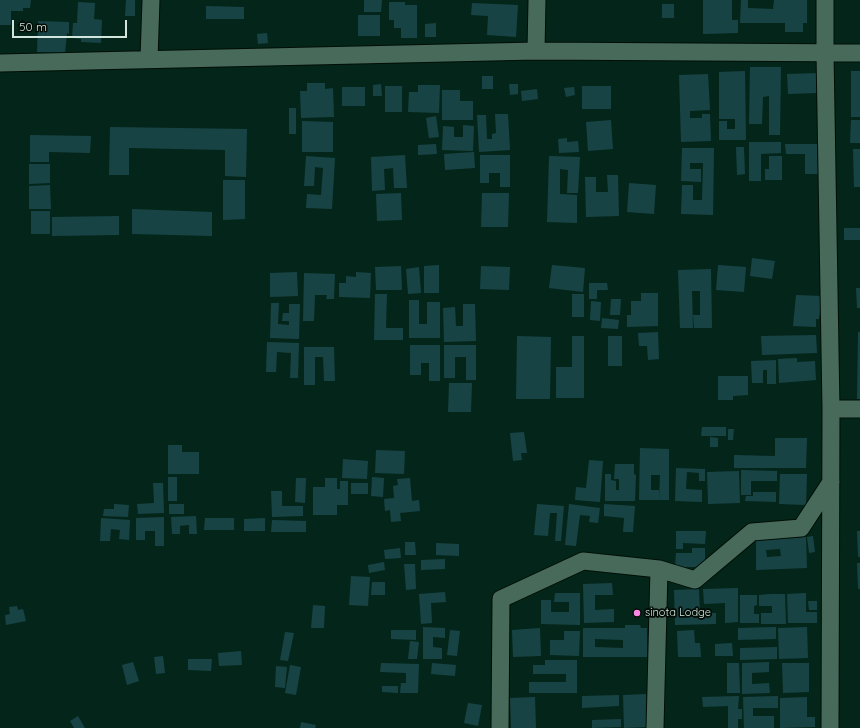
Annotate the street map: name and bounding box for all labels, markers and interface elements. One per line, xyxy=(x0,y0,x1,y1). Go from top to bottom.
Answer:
scale bar xyxy=(14,12,129,38)
text: 50 m xyxy=(19,19,47,34)
place label: sinota Lodge xyxy=(645,606,711,620)
marker: sinota Lodge xyxy=(632,608,642,618)

